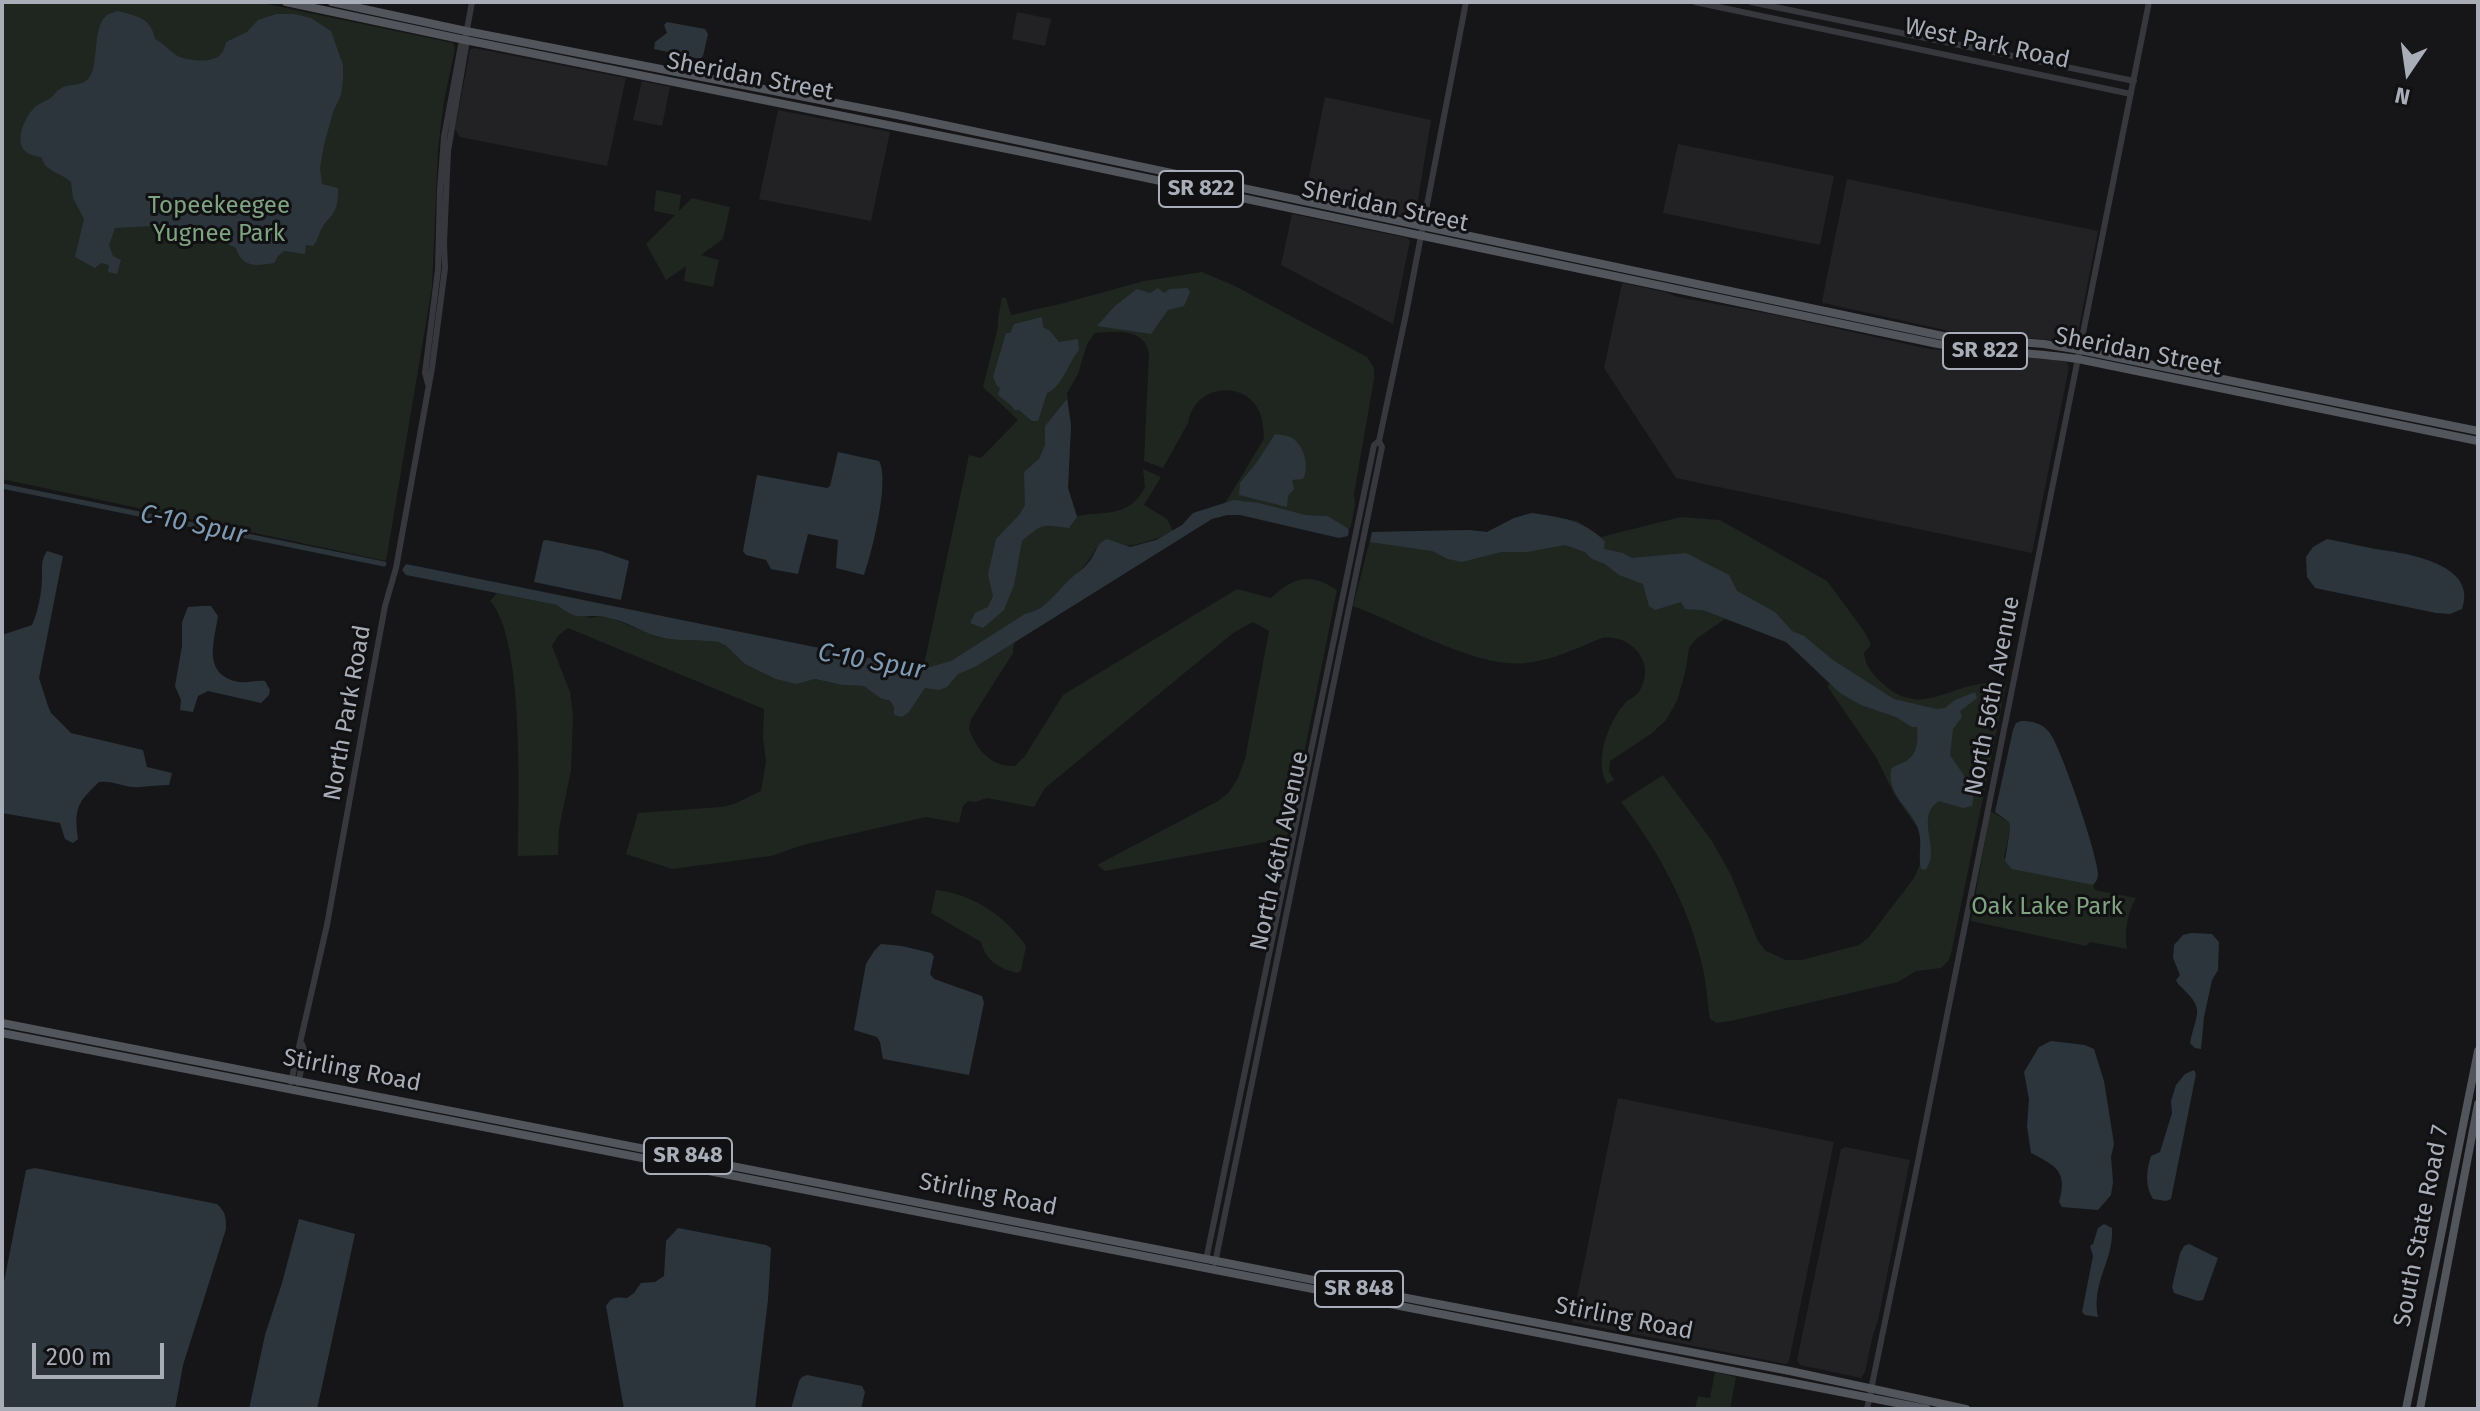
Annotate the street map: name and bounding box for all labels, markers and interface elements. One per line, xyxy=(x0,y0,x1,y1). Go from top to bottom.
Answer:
street label: West Park Road xyxy=(1902,12,2072,76)
north arrow xyxy=(2368,32,2448,112)
street label: Sheridan Street xyxy=(664,47,836,107)
text: N xyxy=(2392,81,2413,111)
road number: SR 822 xyxy=(1159,171,1243,207)
street label: Sheridan Street xyxy=(1299,175,1471,239)
park label: Topeekeegee Yugnee Park xyxy=(148,192,290,248)
street label: Sheridan Street xyxy=(2052,322,2224,382)
road number: SR 822 xyxy=(1943,333,2027,369)
water label: C-10 Spur xyxy=(137,499,249,551)
street label: North 56th Avenue xyxy=(1960,594,2026,798)
street label: North Park Road xyxy=(318,623,378,803)
water label: C-10 Spur xyxy=(815,637,927,687)
street label: North 46th Avenue xyxy=(1245,749,1315,953)
park label: Oak Lake Park xyxy=(1971,893,2123,921)
street label: Stirling Road xyxy=(281,1044,423,1098)
street label: South State Road 7 xyxy=(2388,1123,2456,1329)
road number: SR 848 xyxy=(644,1138,732,1174)
street label: Stirling Road xyxy=(917,1168,1059,1222)
road number: SR 848 xyxy=(1315,1271,1403,1307)
street label: Stirling Road xyxy=(1553,1292,1695,1346)
scale bar xyxy=(36,1327,168,1377)
text: 200 m xyxy=(46,1343,112,1371)

